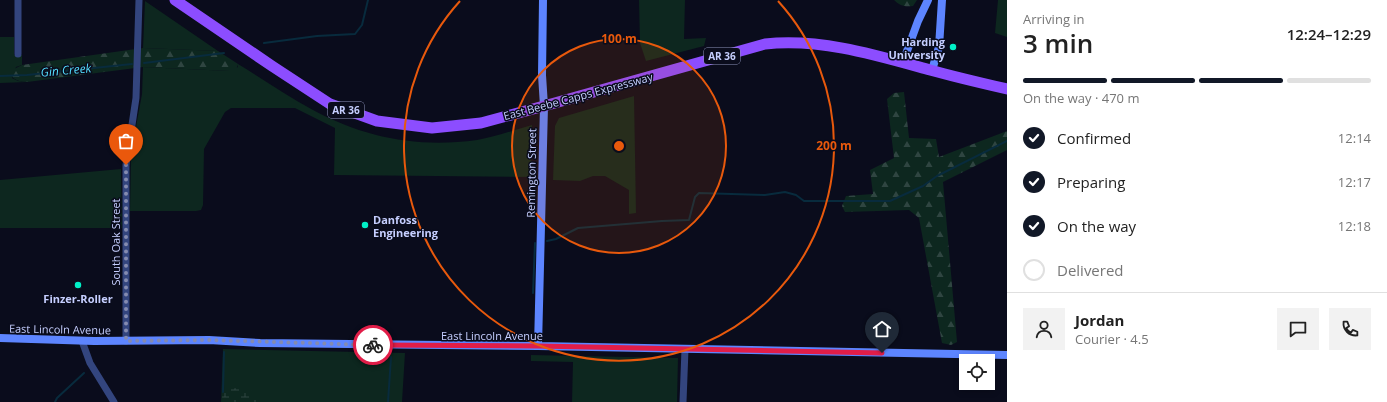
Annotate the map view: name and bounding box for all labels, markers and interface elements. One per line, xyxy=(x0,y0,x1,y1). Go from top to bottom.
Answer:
text: Arriving in xyxy=(1023,10,1085,28)
text: 12:24–12:29 xyxy=(1287,24,1371,44)
text: 3 min xyxy=(1023,25,1093,61)
text: 100 m xyxy=(601,30,637,47)
place label: Harding University xyxy=(888,34,946,62)
marker: Harding University xyxy=(948,42,958,52)
road number: AR 36 xyxy=(704,48,740,64)
water label: Gin Creek xyxy=(40,59,93,81)
street label: East Beebe Capps Expressway xyxy=(502,69,655,123)
text: On the way · 470 m xyxy=(1023,89,1139,107)
road number: AR 36 xyxy=(328,102,364,118)
pin xyxy=(109,124,143,165)
icon: check xyxy=(1023,127,1045,149)
street label: Remington Street xyxy=(523,128,539,218)
text: Confirmed xyxy=(1057,128,1131,148)
text: 12:14 xyxy=(1338,129,1371,147)
icon: bag xyxy=(115,130,137,152)
text: 200 m xyxy=(816,137,852,154)
centre of rings xyxy=(612,139,626,153)
icon: check xyxy=(1023,171,1045,193)
text: Preparing xyxy=(1057,172,1125,192)
text: 12:17 xyxy=(1338,173,1371,191)
street label: South Oak Street xyxy=(108,198,123,285)
place label: Danfoss Engineering xyxy=(373,212,439,240)
icon: check xyxy=(1023,215,1045,237)
text: On the way xyxy=(1057,216,1136,236)
text: 12:18 xyxy=(1338,217,1371,235)
marker: Danfoss Engineering xyxy=(360,220,370,230)
text: Delivered xyxy=(1057,260,1124,280)
marker: Finzer-Roller xyxy=(73,280,83,290)
place label: Finzer-Roller xyxy=(43,291,113,306)
button: person xyxy=(1023,308,1065,350)
button: chat xyxy=(1277,308,1319,350)
button: phone xyxy=(1329,308,1371,350)
text: Jordan xyxy=(1075,310,1124,330)
pin xyxy=(865,312,899,353)
icon: home xyxy=(871,318,893,340)
street label: East Lincoln Avenue xyxy=(9,321,111,337)
courier xyxy=(353,325,393,365)
street label: East Lincoln Avenue xyxy=(441,328,543,343)
text: Courier · 4.5 xyxy=(1075,330,1149,348)
icon: bike xyxy=(362,334,384,356)
map controls xyxy=(959,354,995,390)
button: locate xyxy=(959,354,995,390)

